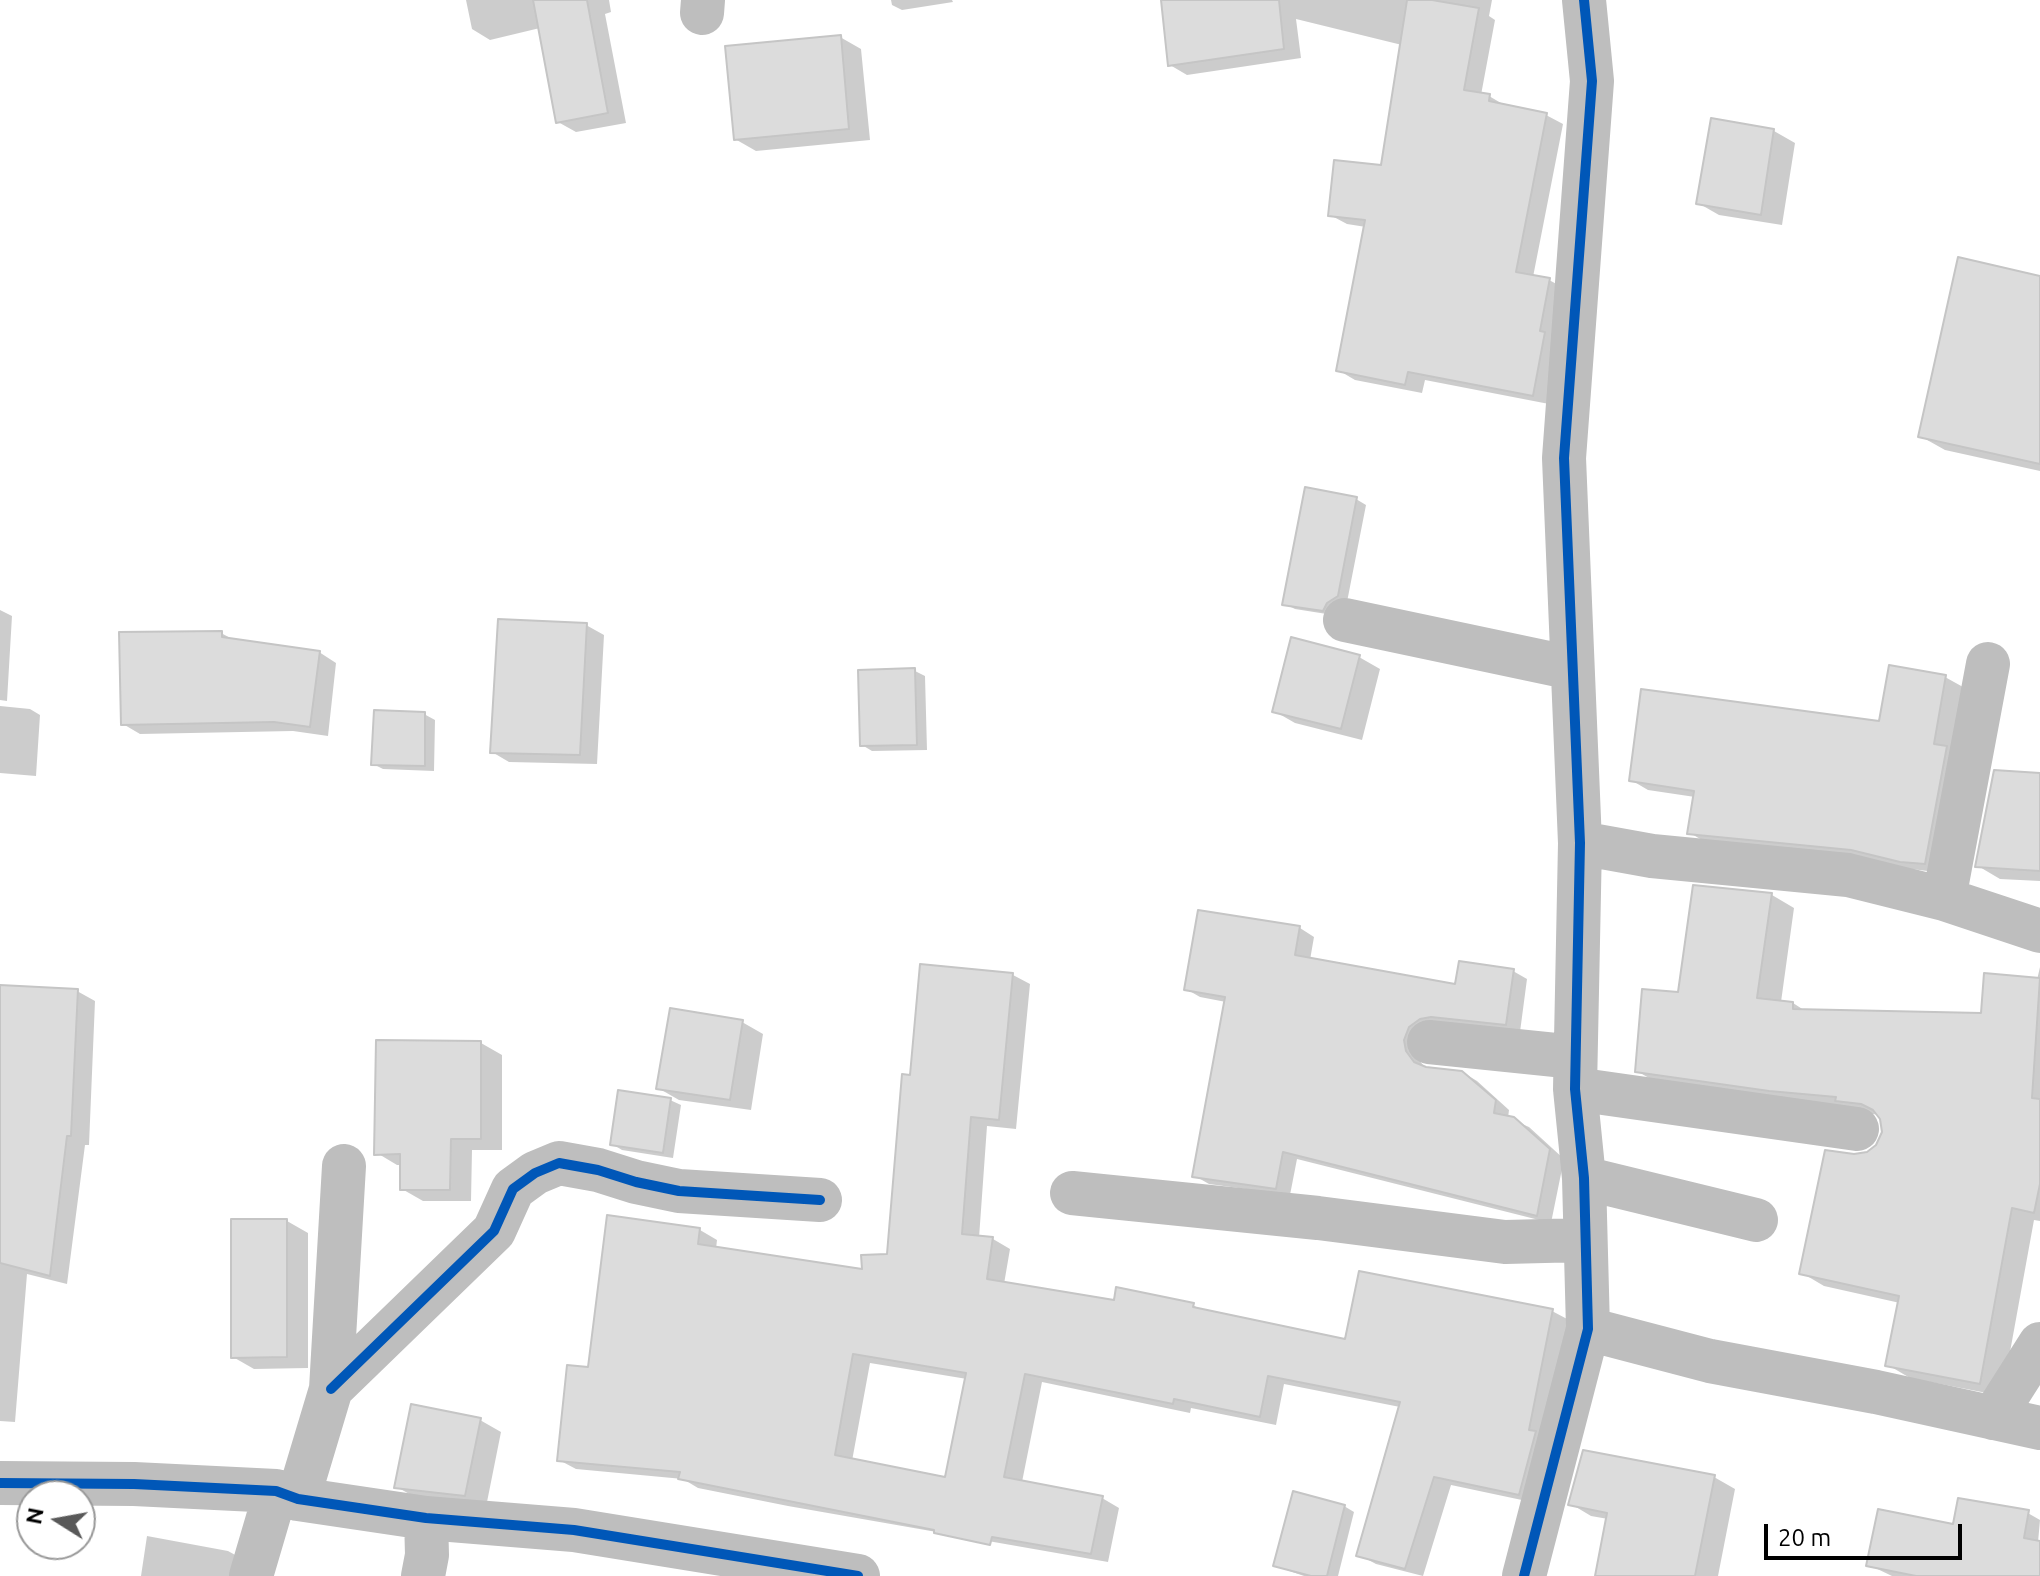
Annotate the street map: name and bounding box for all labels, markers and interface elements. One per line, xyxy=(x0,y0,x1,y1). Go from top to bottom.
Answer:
north arrow xyxy=(16,1480,96,1560)
text: N xyxy=(20,1505,48,1526)
scale bar xyxy=(1768,1508,1966,1558)
text: 20 m xyxy=(1778,1524,1831,1551)

